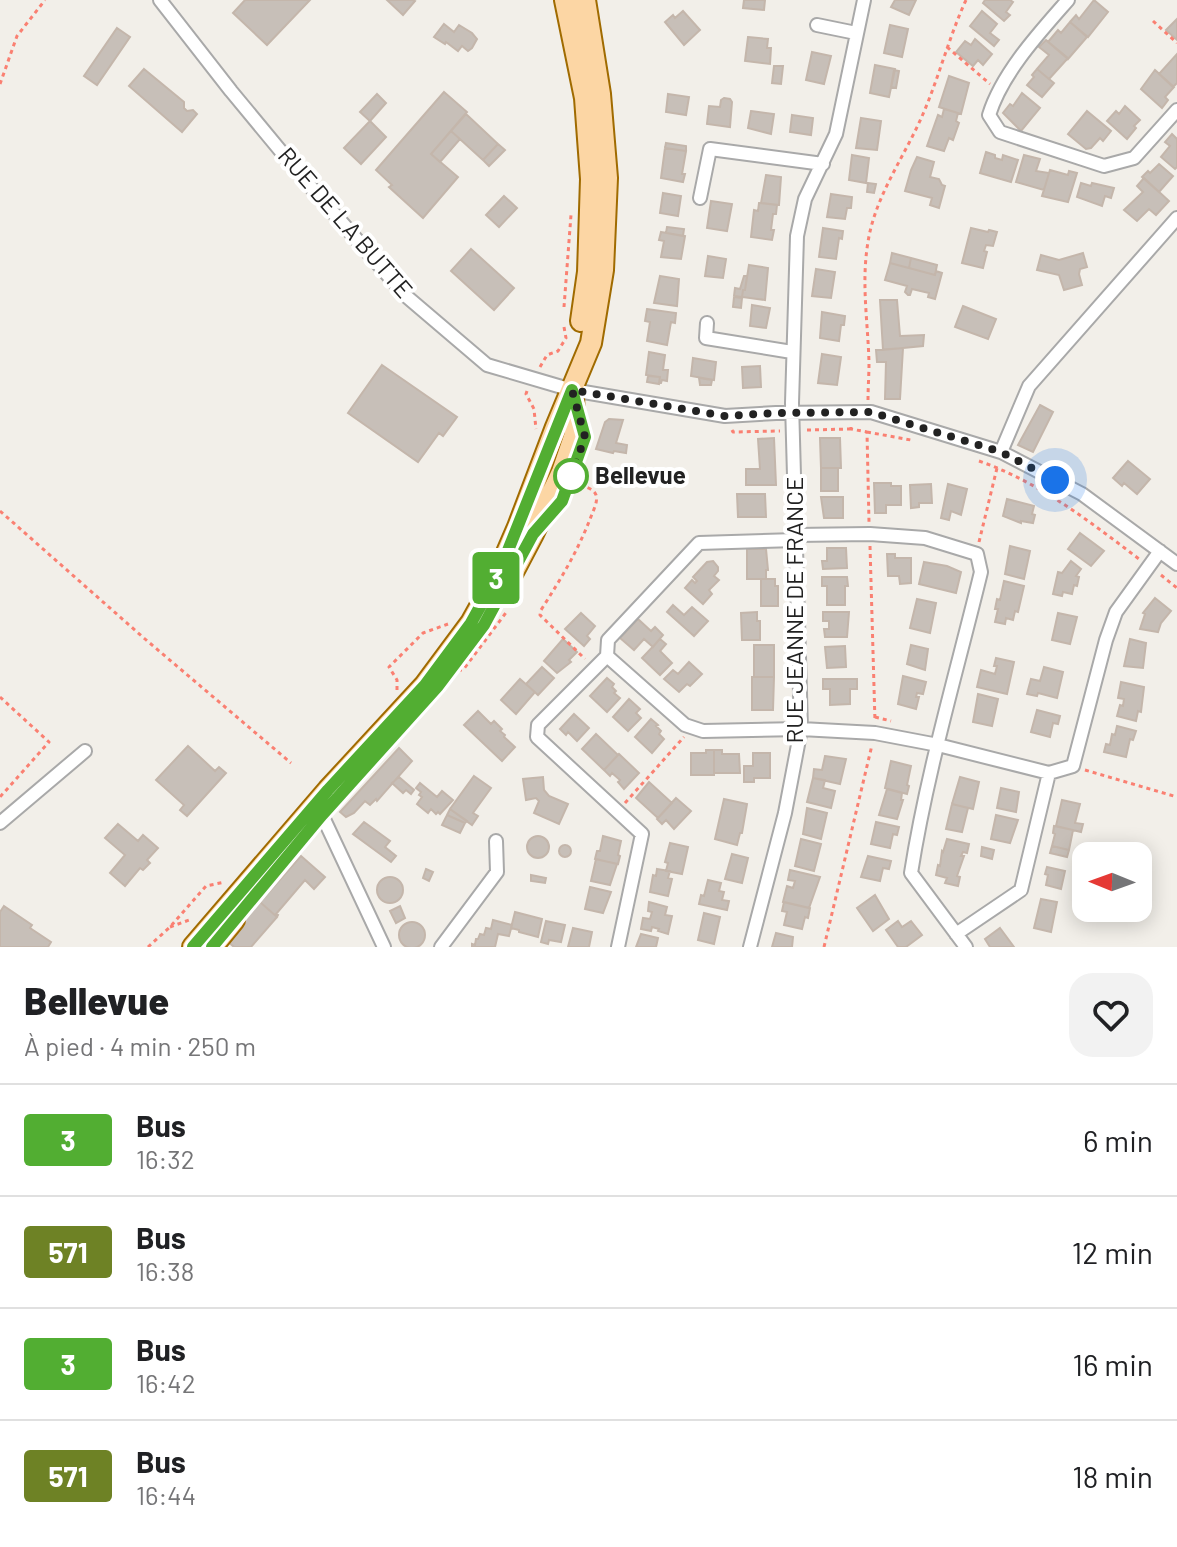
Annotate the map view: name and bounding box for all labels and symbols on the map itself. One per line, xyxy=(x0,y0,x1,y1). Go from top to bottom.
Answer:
street label: RUE DE LA BUTTE xyxy=(273,141,419,303)
marker: Bellevue xyxy=(554,459,588,493)
place label: Bellevue xyxy=(595,460,686,489)
your location xyxy=(1035,460,1075,500)
street label: RUE JEANNE DE FRANCE xyxy=(779,477,808,743)
line badge: 3 xyxy=(470,552,522,604)
north arrow xyxy=(1072,842,1152,922)

